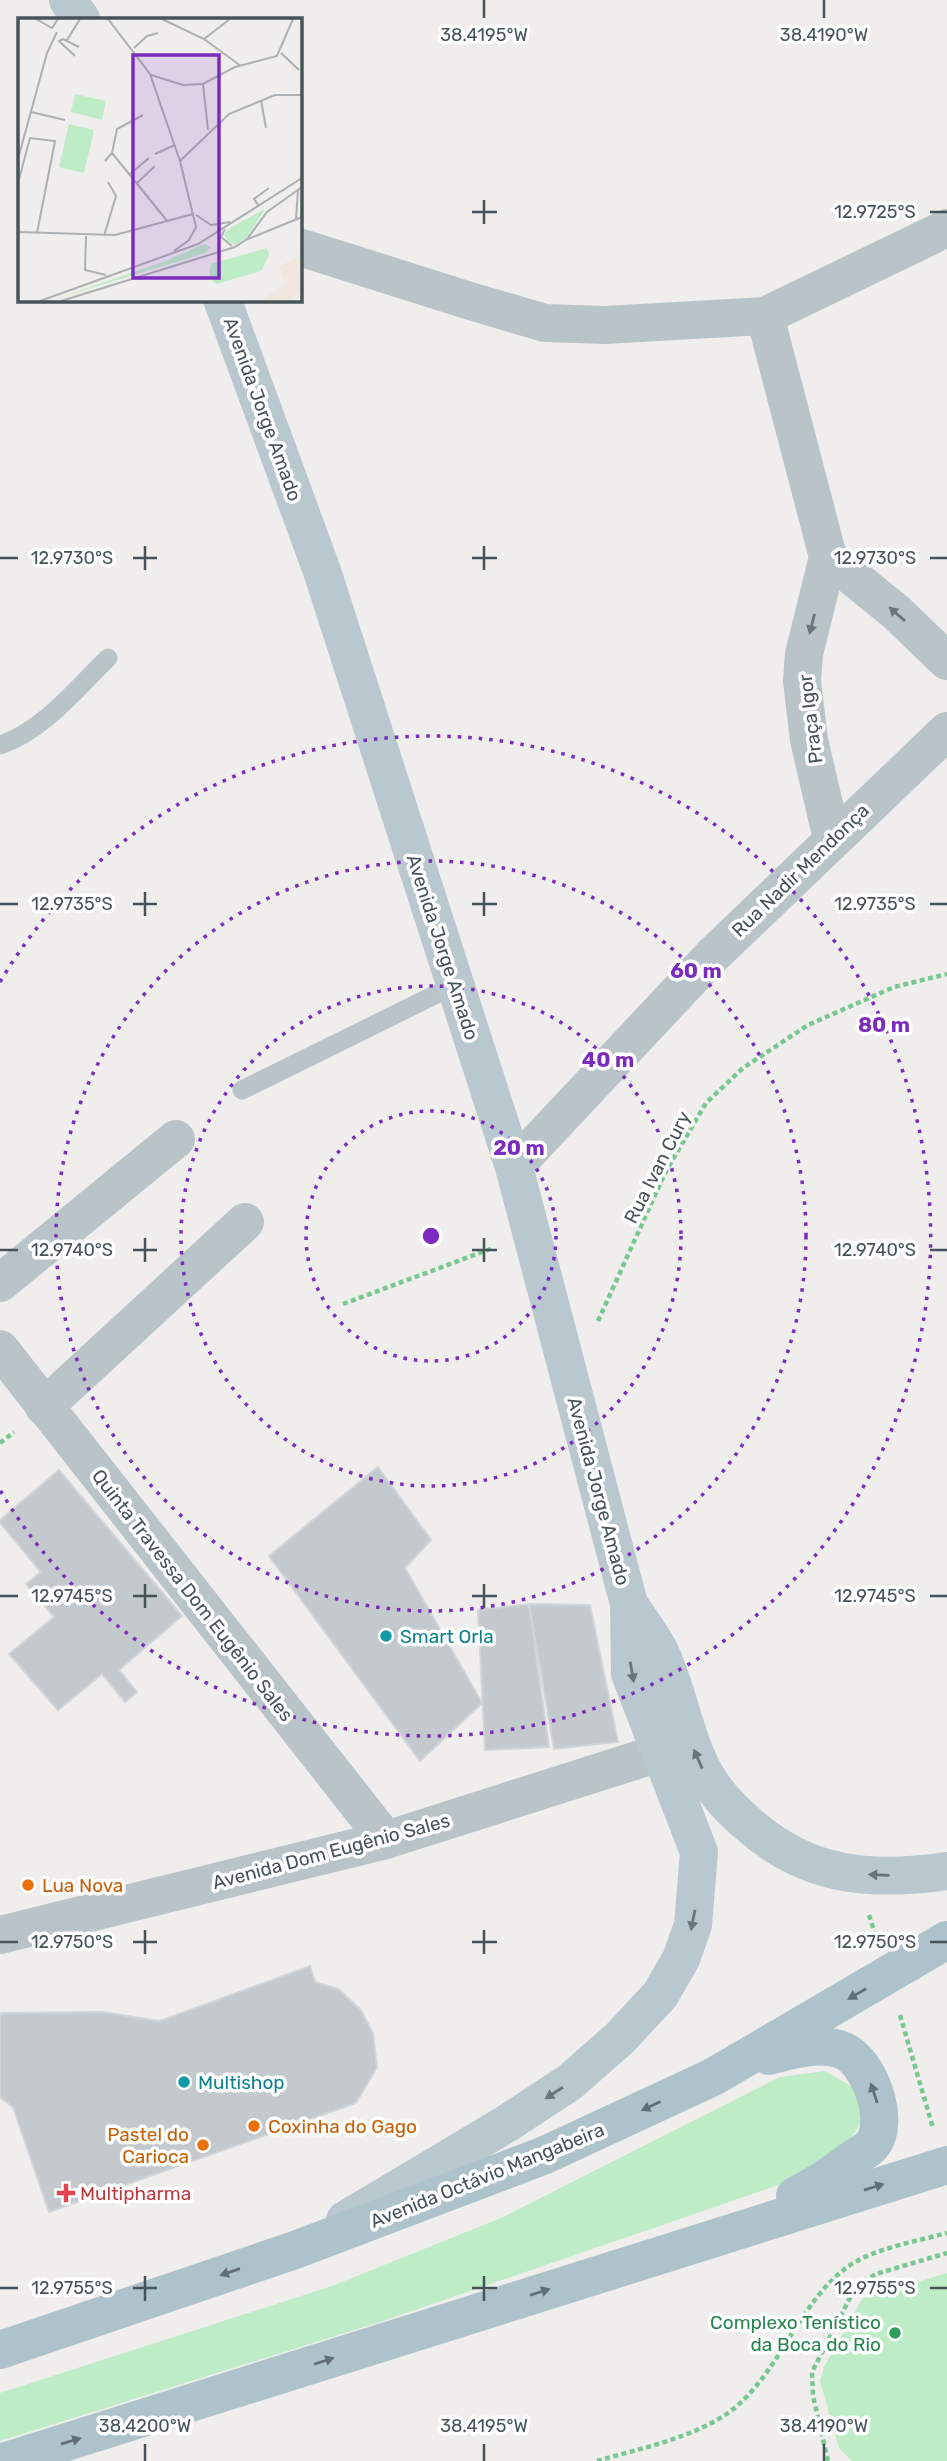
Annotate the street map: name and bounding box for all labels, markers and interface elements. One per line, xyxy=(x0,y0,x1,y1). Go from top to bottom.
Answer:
inset map xyxy=(18,18,301,301)
text: 38.4195°W xyxy=(440,24,528,46)
text: 38.4190°W xyxy=(780,24,868,46)
text: 12.9725°S xyxy=(834,201,916,223)
street label: Avenida Jorge Amado xyxy=(219,314,307,504)
text: 12.9730°S xyxy=(31,547,113,569)
text: 12.9730°S xyxy=(834,547,916,569)
one-way arrow xyxy=(889,607,906,622)
one-way arrow xyxy=(806,613,817,635)
street label: Praça Igor xyxy=(794,672,827,765)
street label: Rua Nadir Mendonça xyxy=(727,799,874,942)
street label: Avenida Jorge Amado xyxy=(402,851,483,1043)
text: 12.9735°S xyxy=(31,893,113,915)
text: 12.9735°S xyxy=(834,893,916,915)
text: 60 m xyxy=(670,958,722,983)
text: 80 m xyxy=(858,1012,910,1037)
text: 40 m xyxy=(582,1047,634,1072)
street label: Rua Ivan Cury xyxy=(619,1107,696,1227)
text: 20 m xyxy=(493,1135,545,1160)
centre of rings xyxy=(419,1224,443,1248)
text: 12.9740°S xyxy=(31,1239,113,1261)
text: 12.9740°S xyxy=(834,1239,916,1261)
street label: Avenida Jorge Amado xyxy=(562,1394,635,1588)
street label: Quinta Travessa Dom Eugênio Sales xyxy=(87,1465,298,1726)
text: 12.9745°S xyxy=(31,1585,113,1607)
text: 12.9745°S xyxy=(834,1585,916,1607)
place label: Smart Orla xyxy=(400,1625,494,1648)
marker: Smart Orla xyxy=(378,1628,394,1644)
one-way arrow xyxy=(627,1661,638,1683)
one-way arrow xyxy=(692,1749,704,1769)
street label: Avenida Dom Eugênio Sales xyxy=(210,1809,452,1894)
one-way arrow xyxy=(868,1870,890,1881)
place label: Lua Nova xyxy=(42,1874,123,1897)
marker: Lua Nova xyxy=(20,1877,36,1893)
one-way arrow xyxy=(687,1909,698,1931)
text: 12.9750°S xyxy=(31,1931,113,1953)
text: 12.9750°S xyxy=(834,1931,916,1953)
one-way arrow xyxy=(847,1987,867,1999)
place label: Multishop xyxy=(198,2071,285,2094)
marker: Multishop xyxy=(176,2074,192,2090)
one-way arrow xyxy=(868,2083,879,2104)
one-way arrow xyxy=(544,2086,563,2099)
one-way arrow xyxy=(641,2100,661,2112)
place label: Coxinha do Gago xyxy=(268,2115,417,2138)
marker: Coxinha do Gago xyxy=(246,2118,262,2134)
street label: Avenida Octávio Mangabeira xyxy=(367,2118,608,2233)
place label: Pastel do Carioca xyxy=(107,2123,189,2168)
marker: Pastel do Carioca xyxy=(195,2137,211,2153)
place label: Multipharma xyxy=(80,2182,191,2205)
one-way arrow xyxy=(864,2182,885,2192)
marker: Multipharma xyxy=(58,2185,74,2201)
one-way arrow xyxy=(220,2267,241,2278)
text: 12.9755°S xyxy=(31,2277,113,2299)
text: 12.9755°S xyxy=(834,2277,916,2299)
one-way arrow xyxy=(530,2287,551,2297)
place label: Complexo Tenístico da Boca do Rio xyxy=(710,2311,881,2356)
marker: Complexo Tenístico da Boca do Rio xyxy=(887,2325,903,2341)
one-way arrow xyxy=(313,2355,334,2366)
text: 38.4200°W xyxy=(99,2415,191,2437)
text: 38.4195°W xyxy=(440,2415,528,2437)
text: 38.4190°W xyxy=(780,2415,868,2437)
one-way arrow xyxy=(60,2435,81,2446)

